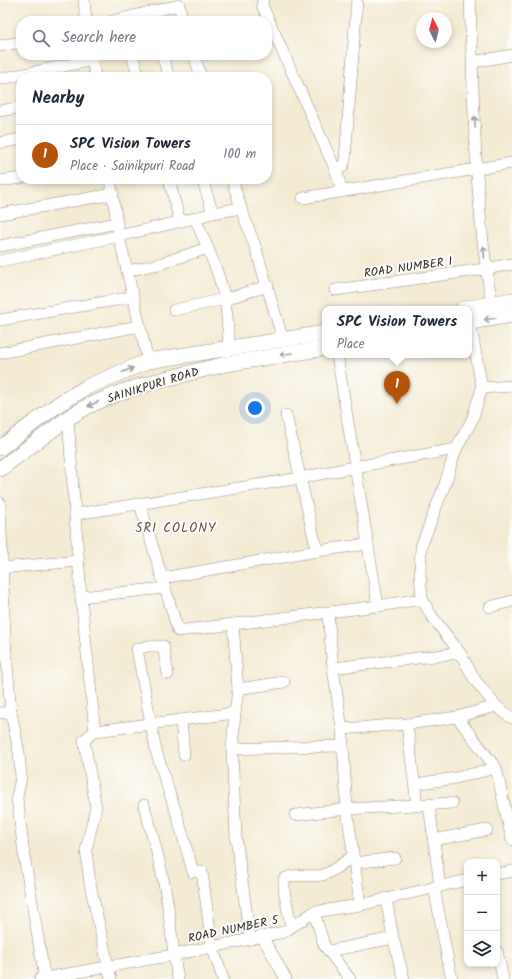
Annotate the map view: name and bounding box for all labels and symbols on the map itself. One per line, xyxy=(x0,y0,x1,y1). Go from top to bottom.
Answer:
north arrow xyxy=(416,12,452,48)
one-way arrow xyxy=(471,116,478,129)
one-way arrow xyxy=(480,246,487,259)
street label: ROAD NUMBER 1 xyxy=(363,252,454,283)
one-way arrow xyxy=(484,315,497,323)
one-way arrow xyxy=(280,350,293,358)
street label: SAINIKPURI ROAD xyxy=(105,362,202,408)
one-way arrow xyxy=(122,365,134,373)
pin: 1 xyxy=(384,371,410,404)
your location xyxy=(245,398,265,418)
one-way arrow xyxy=(88,401,100,408)
district label: SRI COLONY xyxy=(136,518,216,539)
street label: ROAD NUMBER 5 xyxy=(186,910,282,948)

